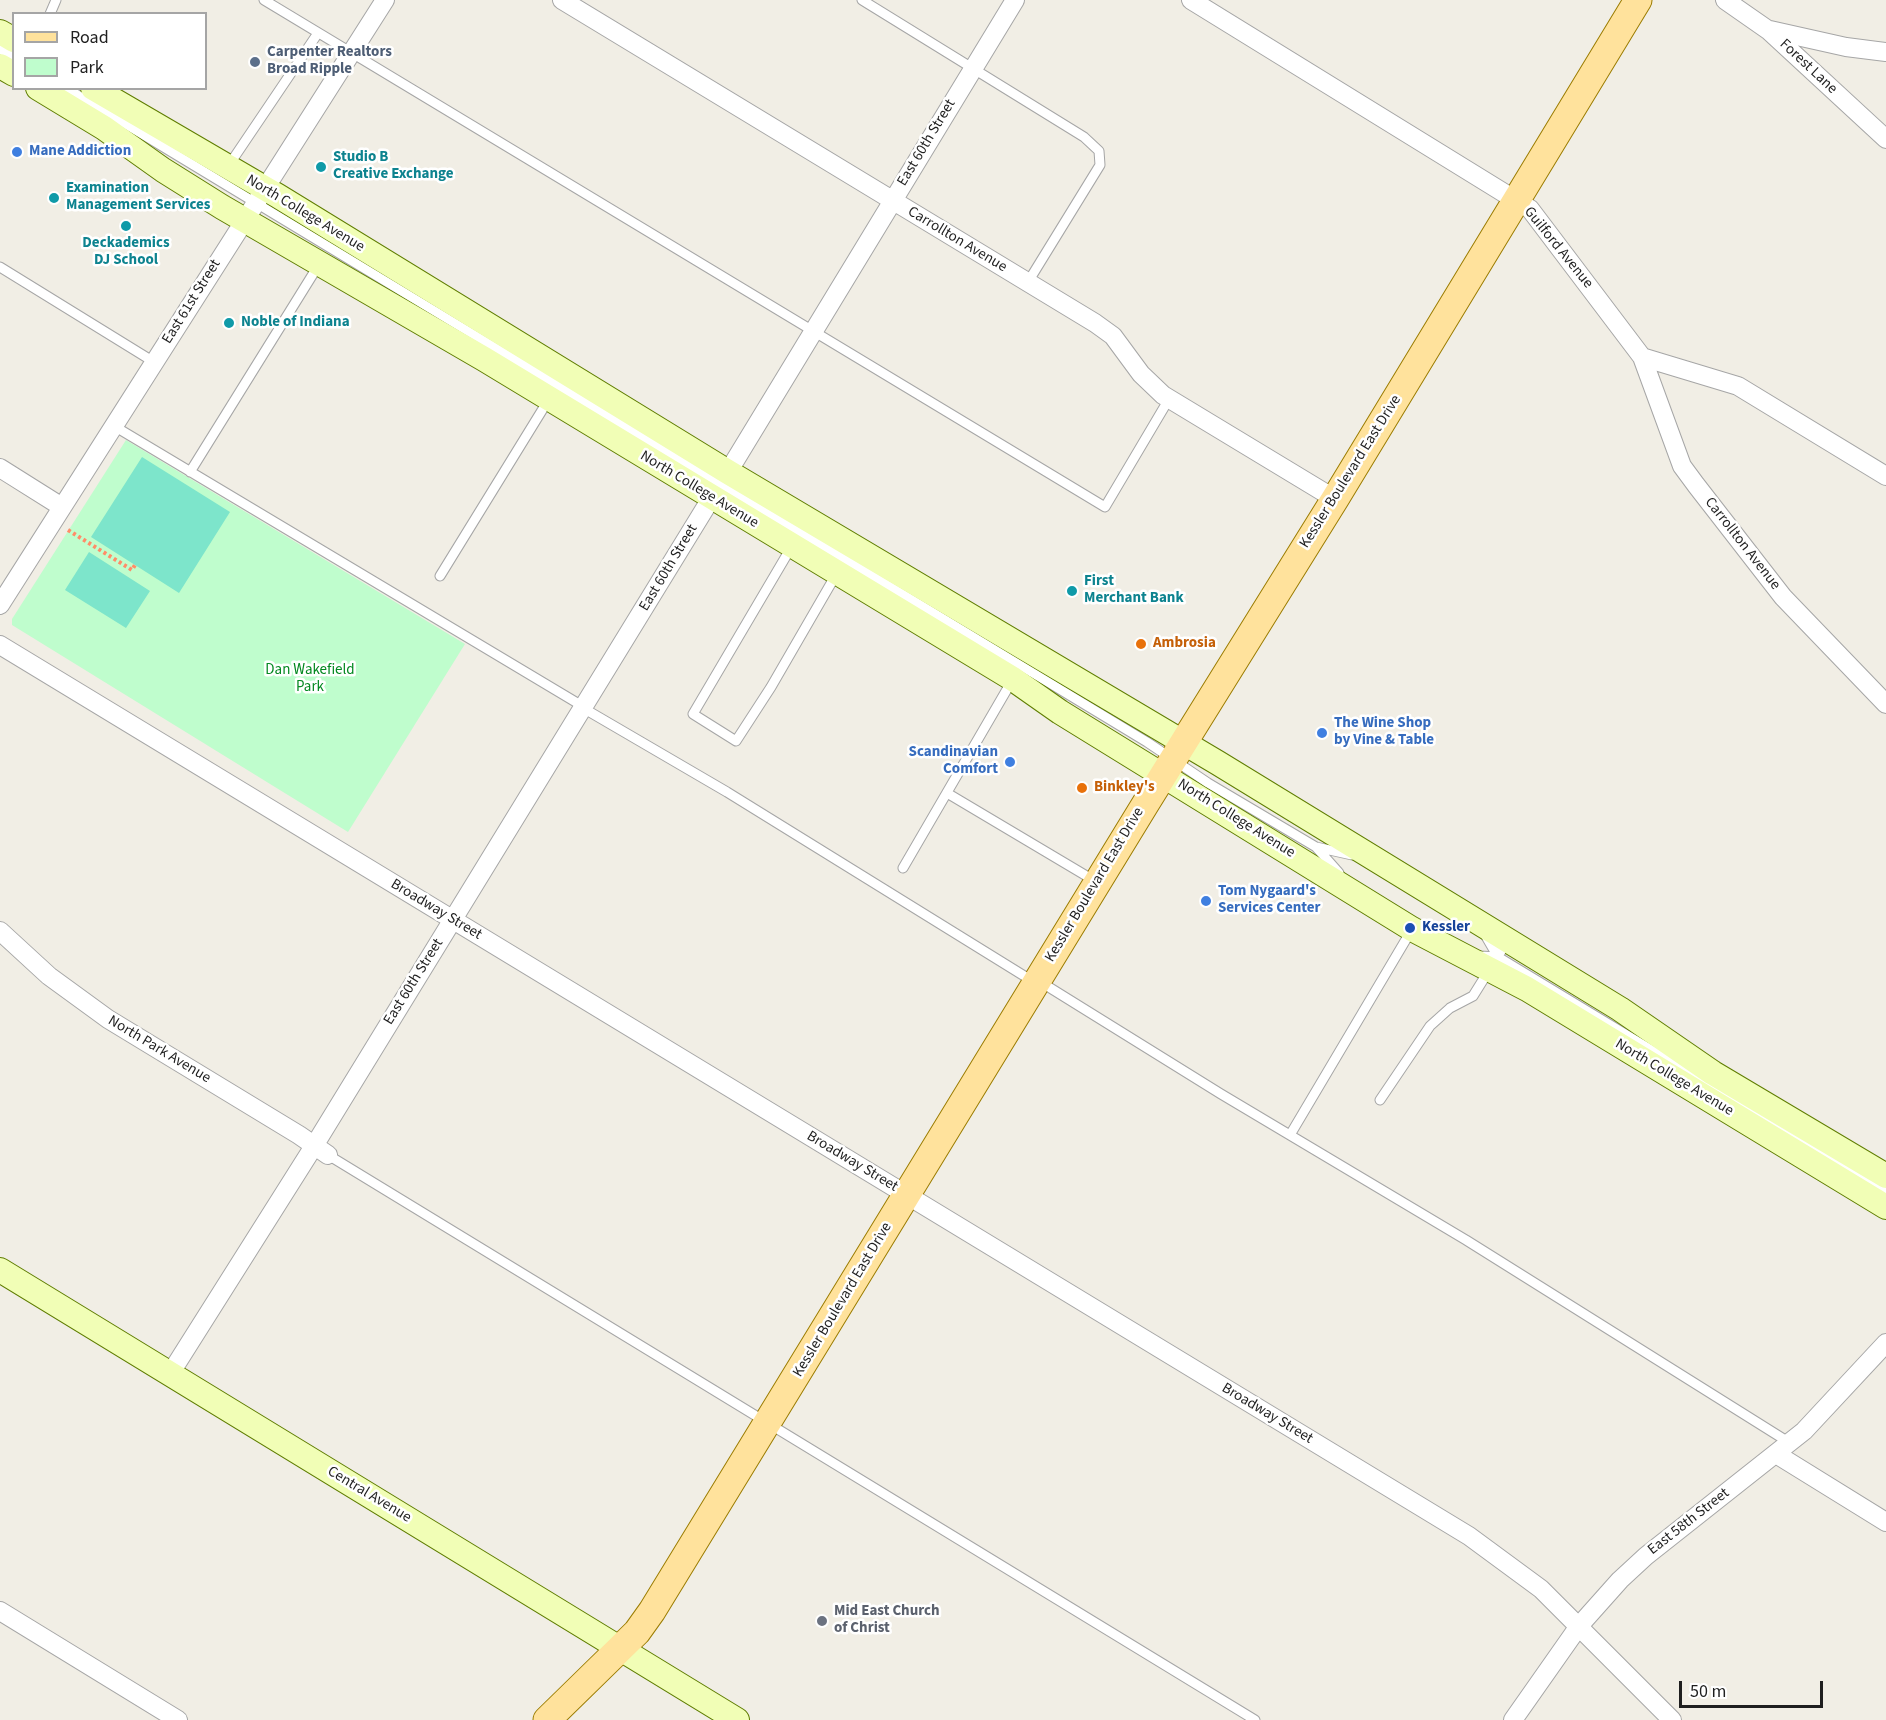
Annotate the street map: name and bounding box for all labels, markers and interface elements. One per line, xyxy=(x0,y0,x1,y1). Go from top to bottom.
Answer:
legend xyxy=(12,12,207,90)
text: Road xyxy=(70,25,109,50)
street label: Forest Lane xyxy=(1775,36,1841,98)
place label: Carpenter Realtors Broad Ripple xyxy=(267,44,392,79)
text: Park xyxy=(70,55,104,80)
marker: Carpenter Realtors Broad Ripple xyxy=(248,55,262,69)
street label: East 60th Street xyxy=(894,96,960,190)
place label: Mane Addiction xyxy=(29,143,131,161)
marker: Mane Addiction xyxy=(10,145,24,159)
place label: Studio B Creative Exchange xyxy=(333,149,454,184)
marker: Studio B Creative Exchange xyxy=(314,160,328,174)
street label: North College Avenue xyxy=(243,172,367,256)
place label: Examination Management Services xyxy=(66,180,210,215)
marker: Examination Management Services xyxy=(47,191,61,205)
street label: Carrollton Avenue xyxy=(904,203,1010,277)
street label: Guilford Avenue xyxy=(1520,204,1596,292)
marker: Deckademics DJ School xyxy=(119,219,133,233)
place label: Deckademics DJ School xyxy=(82,235,170,270)
street label: East 61st Street xyxy=(159,256,225,348)
place label: Noble of Indiana xyxy=(241,314,350,332)
marker: Noble of Indiana xyxy=(222,316,236,330)
street label: Kessler Boulevard East Drive xyxy=(1296,392,1406,552)
street label: North College Avenue xyxy=(637,448,761,532)
street label: Carrollton Avenue xyxy=(1700,494,1784,594)
street label: East 60th Street xyxy=(636,521,702,615)
place label: First Merchant Bank xyxy=(1084,573,1184,608)
marker: First Merchant Bank xyxy=(1065,584,1079,598)
place label: Ambrosia xyxy=(1153,635,1216,653)
marker: Ambrosia xyxy=(1134,637,1148,651)
park label: Dan Wakefield Park xyxy=(265,662,355,697)
place label: The Wine Shop by Vine & Table xyxy=(1334,715,1434,750)
marker: The Wine Shop by Vine & Table xyxy=(1315,726,1329,740)
place label: Scandinavian Comfort xyxy=(909,744,998,779)
marker: Scandinavian Comfort xyxy=(1003,755,1017,769)
street label: North College Avenue xyxy=(1174,776,1298,862)
place label: Binkley's xyxy=(1094,779,1155,797)
marker: Binkley's xyxy=(1075,781,1089,795)
street label: Kessler Boulevard East Drive xyxy=(1042,804,1148,966)
street label: Broadway Street xyxy=(387,876,485,944)
place label: Tom Nygaard's Services Center xyxy=(1218,883,1320,918)
marker: Tom Nygaard's Services Center xyxy=(1199,894,1213,908)
place label: Kessler xyxy=(1422,919,1470,937)
marker: Kessler xyxy=(1403,921,1417,935)
street label: East 60th Street xyxy=(380,936,448,1028)
street label: North Park Avenue xyxy=(104,1012,214,1088)
street label: North College Avenue xyxy=(1612,1036,1736,1120)
street label: Broadway Street xyxy=(803,1128,901,1196)
street label: Kessler Boulevard East Drive xyxy=(790,1219,896,1381)
street label: Broadway Street xyxy=(1218,1380,1316,1448)
street label: Central Avenue xyxy=(324,1463,414,1527)
street label: East 58th Street xyxy=(1645,1485,1733,1559)
place label: Mid East Church of Christ xyxy=(834,1603,940,1638)
marker: Mid East Church of Christ xyxy=(815,1614,829,1628)
scale bar xyxy=(1682,1669,1826,1707)
text: 50 m xyxy=(1690,1679,1726,1704)

